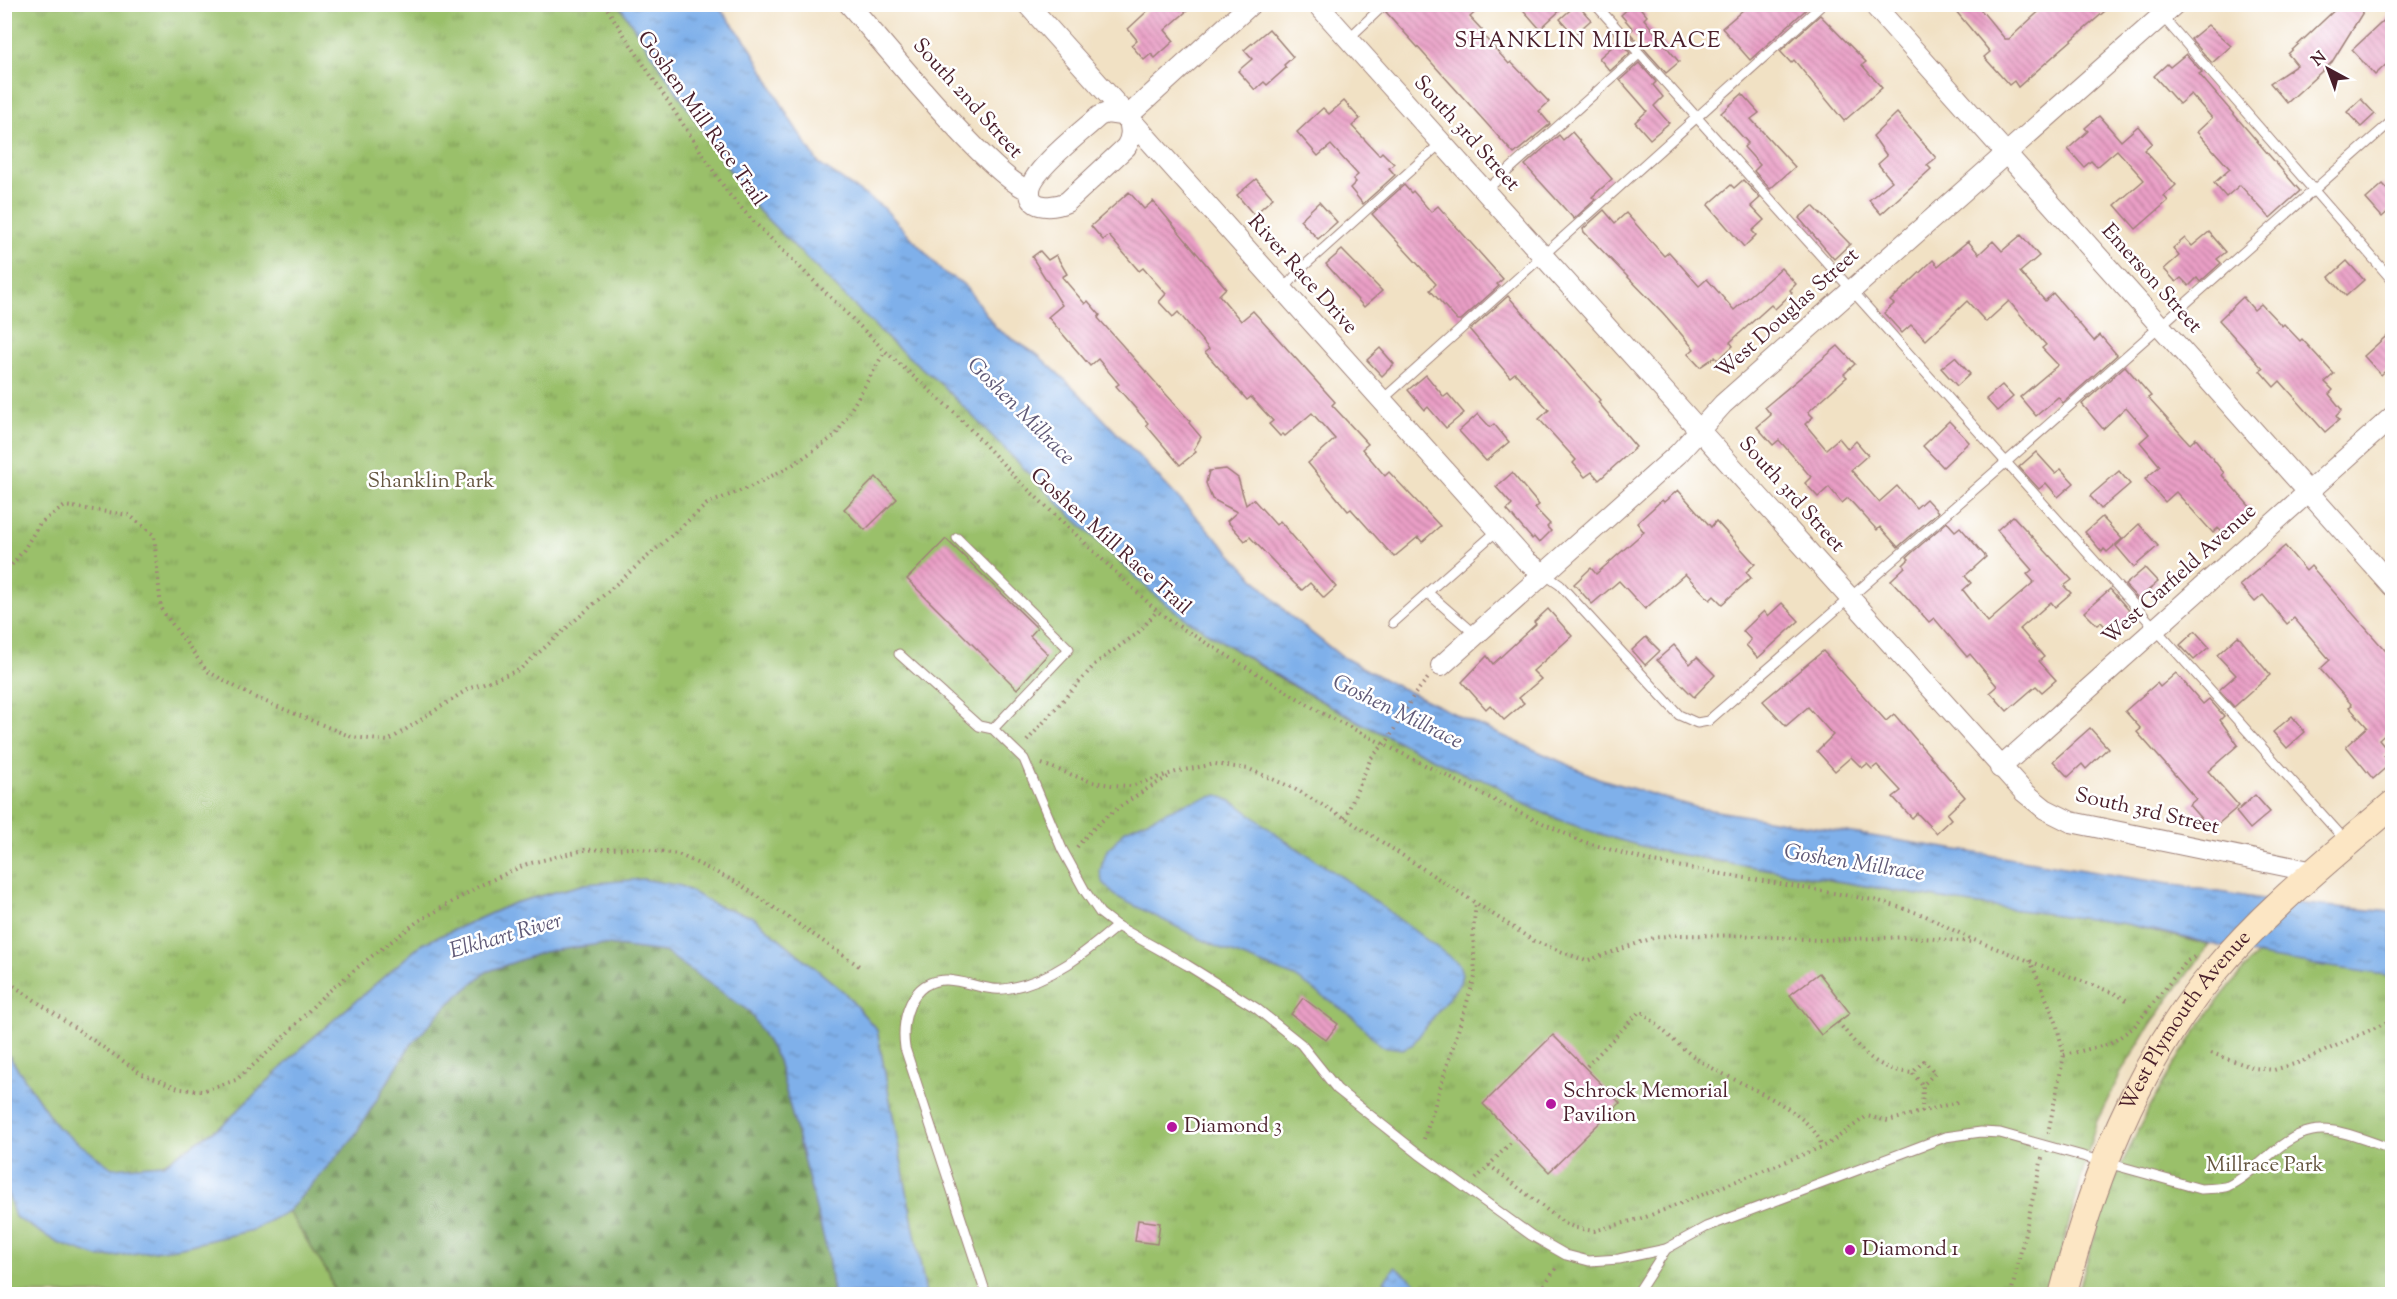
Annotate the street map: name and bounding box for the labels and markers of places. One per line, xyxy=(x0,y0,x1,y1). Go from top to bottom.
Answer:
place label: Schrock Memorial Pavilion xyxy=(1563,1077,1729,1131)
marker: Schrock Memorial Pavilion xyxy=(1544,1097,1558,1111)
place label: Diamond 3 xyxy=(1184,1112,1282,1142)
marker: Diamond 3 xyxy=(1165,1120,1179,1134)
place label: Diamond 1 xyxy=(1862,1235,1959,1265)
marker: Diamond 1 xyxy=(1843,1243,1857,1257)

